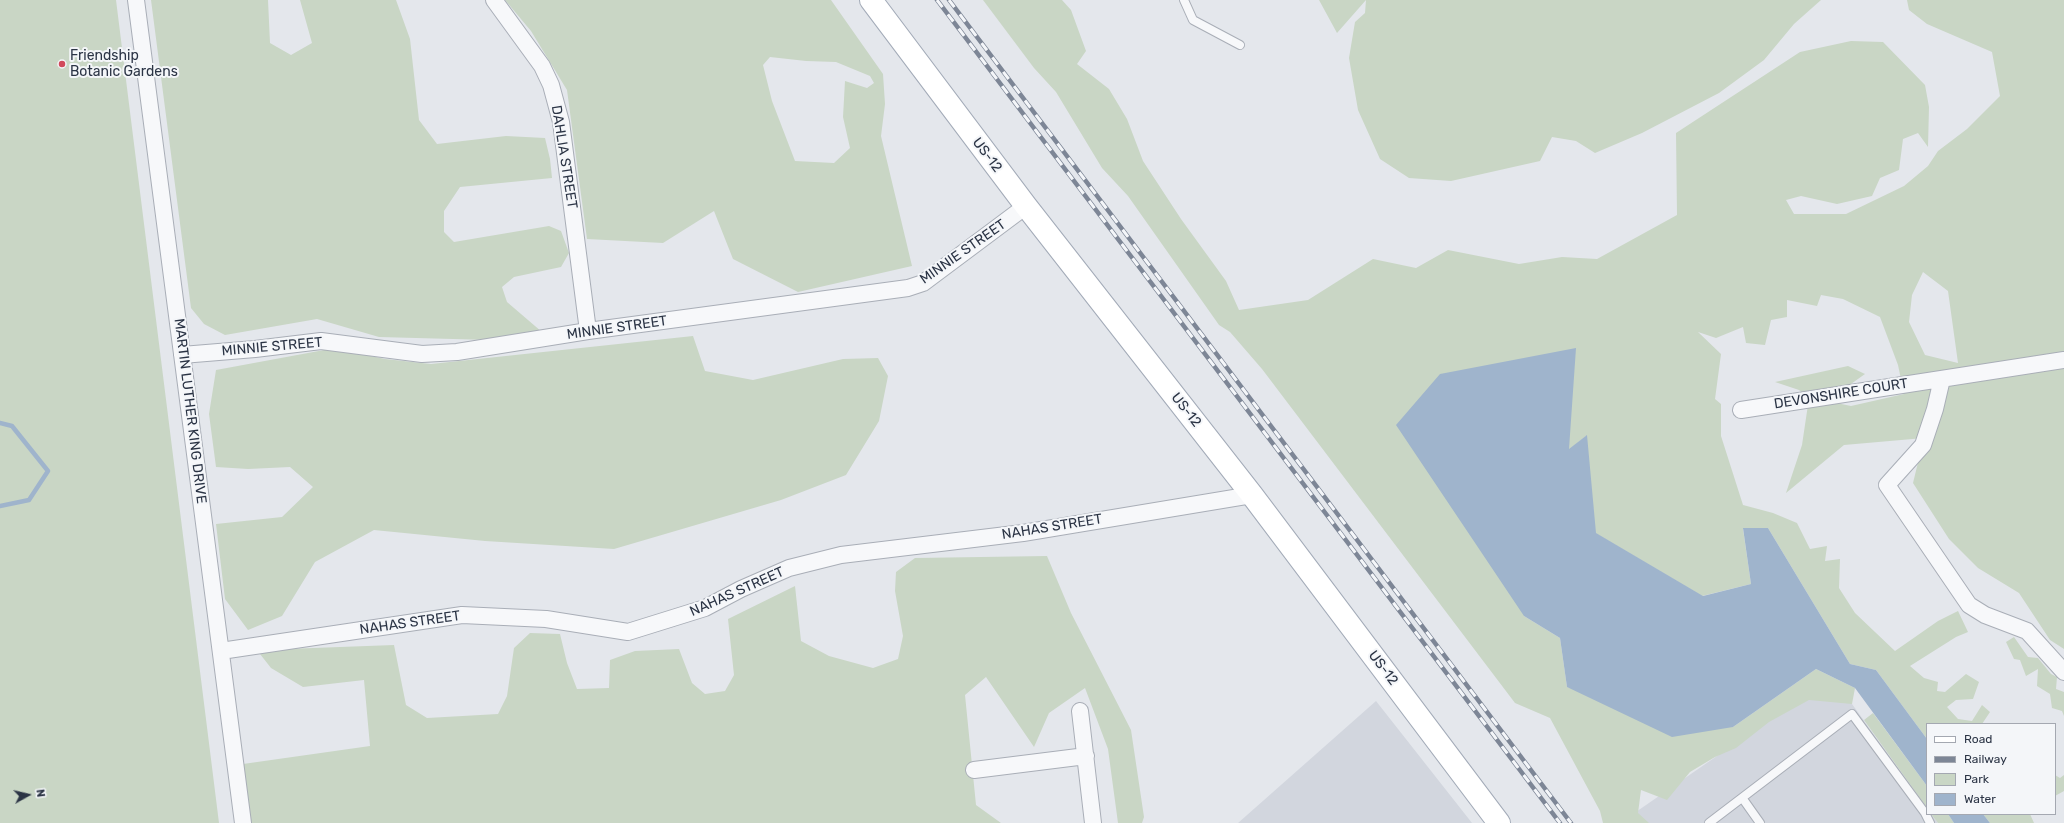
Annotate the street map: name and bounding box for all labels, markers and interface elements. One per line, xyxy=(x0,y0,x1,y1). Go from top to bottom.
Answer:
place label: Friendship Botanic Gardens xyxy=(70,48,178,80)
marker: Friendship Botanic Gardens xyxy=(57,59,67,69)
street label: DAHLIA STREET xyxy=(548,104,580,210)
street label: US-12 xyxy=(969,134,1005,176)
street label: MINNIE STREET xyxy=(917,216,1009,288)
street label: MINNIE STREET xyxy=(566,313,668,343)
street label: MARTIN LUTHER KING DRIVE xyxy=(170,317,210,505)
street label: MINNIE STREET xyxy=(221,334,323,360)
street label: DEVONSHIRE COURT xyxy=(1773,375,1909,413)
street label: US-12 xyxy=(1167,390,1205,430)
street label: NAHAS STREET xyxy=(1001,511,1103,543)
street label: NAHAS STREET xyxy=(687,564,787,620)
street label: NAHAS STREET xyxy=(359,608,461,638)
street label: US-12 xyxy=(1365,647,1401,689)
legend xyxy=(1926,723,2056,815)
text: Road xyxy=(1964,732,1992,746)
text: Railway xyxy=(1964,752,2007,766)
text: Park xyxy=(1964,772,1989,786)
north arrow xyxy=(8,775,48,815)
text: N xyxy=(33,788,47,798)
text: Water xyxy=(1964,792,1996,806)

